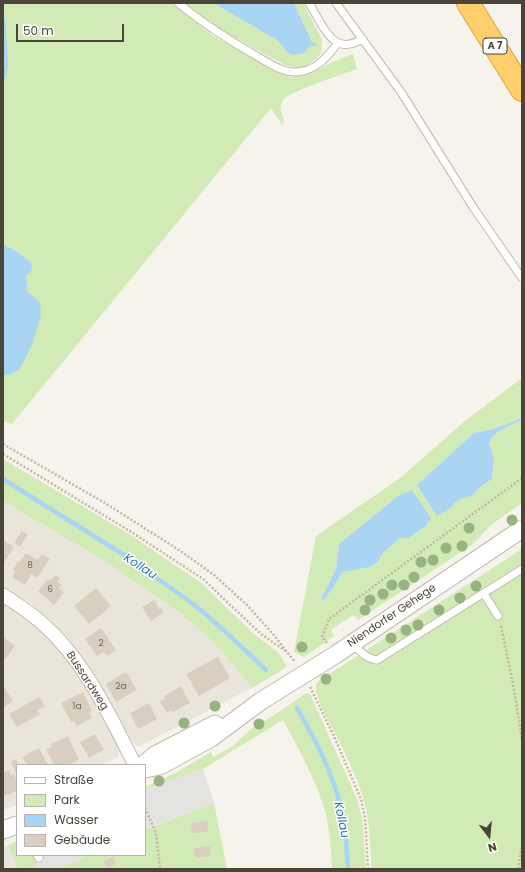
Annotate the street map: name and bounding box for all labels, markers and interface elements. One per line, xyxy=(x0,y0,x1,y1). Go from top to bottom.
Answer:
scale bar xyxy=(18,16,126,42)
text: 50 m xyxy=(23,22,54,39)
road number: A 7 xyxy=(483,38,507,54)
water label: Kollau xyxy=(121,551,159,583)
house number: 8 xyxy=(27,561,33,571)
street label: Niendorfer Gehege xyxy=(345,581,439,651)
house number: 6 xyxy=(47,585,53,595)
house number: 2 xyxy=(98,639,104,649)
street label: Bussardweg xyxy=(63,649,111,713)
house number: 2a xyxy=(115,682,127,692)
house number: 1a xyxy=(73,702,81,712)
legend xyxy=(16,764,146,856)
text: Straße xyxy=(54,771,94,788)
text: Park xyxy=(54,791,80,808)
water label: Kollau xyxy=(330,801,352,839)
text: Wasser xyxy=(54,811,98,828)
north arrow xyxy=(469,816,509,856)
text: Gebäude xyxy=(54,831,110,848)
text: N xyxy=(486,839,498,856)

